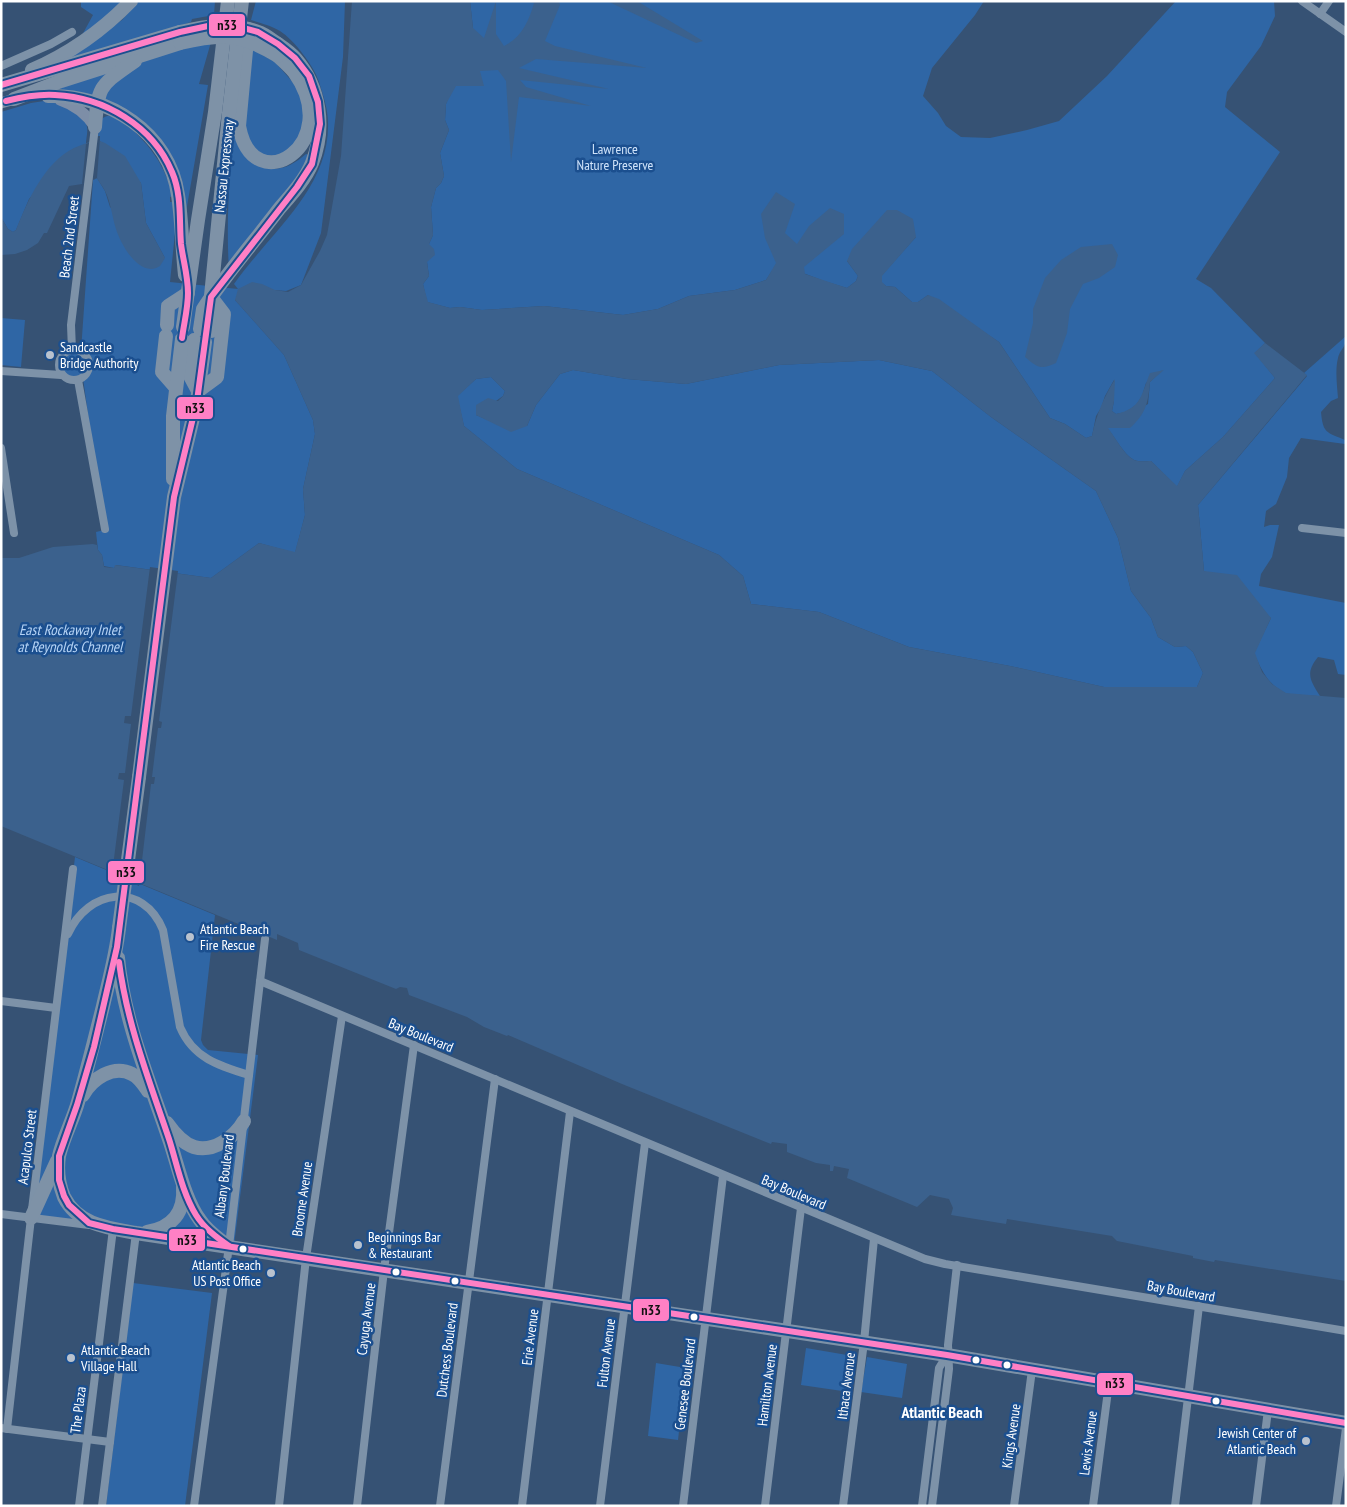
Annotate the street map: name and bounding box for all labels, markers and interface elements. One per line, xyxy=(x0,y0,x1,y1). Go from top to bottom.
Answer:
line badge: n33 xyxy=(208,13,246,37)
text: n33 xyxy=(217,16,237,34)
street label: Nassau Expressway xyxy=(210,118,238,213)
park label: Lawrence Nature Preserve xyxy=(577,140,654,174)
street label: Beach 2nd Street xyxy=(55,195,83,279)
place label: Sandcastle Bridge Authority xyxy=(60,338,139,372)
marker: Sandcastle Bridge Authority xyxy=(44,349,56,361)
line badge: n33 xyxy=(176,396,214,420)
text: n33 xyxy=(185,399,205,417)
water label: East Rockaway Inlet at Reynolds Channel xyxy=(17,620,124,656)
line badge: n33 xyxy=(107,860,145,884)
text: n33 xyxy=(116,863,136,881)
place label: Atlantic Beach Fire Rescue xyxy=(200,920,269,954)
marker: Atlantic Beach Fire Rescue xyxy=(184,931,196,943)
street label: Bay Boulevard xyxy=(386,1014,456,1056)
street label: Acapulco Street xyxy=(13,1108,41,1185)
street label: Albany Boulevard xyxy=(210,1133,238,1219)
street label: Broome Avenue xyxy=(288,1160,316,1238)
street label: Bay Boulevard xyxy=(759,1170,829,1214)
line badge: n33 xyxy=(168,1228,206,1252)
place label: Beginnings Bar & Restaurant xyxy=(368,1228,441,1262)
text: n33 xyxy=(177,1231,197,1249)
marker: Beginnings Bar & Restaurant xyxy=(352,1239,364,1251)
unlabelled marker xyxy=(238,1244,248,1254)
place label: Atlantic Beach US Post Office xyxy=(192,1256,261,1290)
marker: Atlantic Beach US Post Office xyxy=(265,1267,277,1279)
unlabelled marker xyxy=(391,1267,401,1277)
unlabelled marker xyxy=(450,1276,460,1286)
street label: Bay Boulevard xyxy=(1146,1276,1216,1306)
street label: Cayuga Avenue xyxy=(353,1282,379,1356)
line badge: n33 xyxy=(632,1298,670,1322)
text: n33 xyxy=(641,1301,661,1319)
street label: Dutchess Boulevard xyxy=(432,1302,462,1398)
street label: Erie Avenue xyxy=(518,1308,542,1366)
unlabelled marker xyxy=(689,1312,699,1322)
street label: Fulton Avenue xyxy=(593,1317,619,1388)
street label: Genesee Boulevard xyxy=(670,1337,700,1431)
place label: Atlantic Beach Village Hall xyxy=(80,1341,150,1375)
street label: Hamilton Avenue xyxy=(753,1343,781,1427)
street label: Ithaca Avenue xyxy=(833,1351,859,1421)
marker: Atlantic Beach Village Hall xyxy=(65,1352,77,1364)
unlabelled marker xyxy=(971,1355,981,1365)
unlabelled marker xyxy=(1002,1360,1012,1370)
line badge: n33 xyxy=(1096,1372,1134,1396)
text: n33 xyxy=(1105,1374,1125,1392)
street label: The Plaza xyxy=(66,1386,90,1434)
unlabelled marker xyxy=(1211,1396,1221,1406)
district label: Atlantic Beach xyxy=(901,1402,982,1422)
street label: Kings Avenue xyxy=(998,1402,1024,1469)
street label: Lewis Avenue xyxy=(1075,1409,1101,1476)
place label: Jewish Center of Atlantic Beach xyxy=(1217,1424,1296,1458)
marker: Jewish Center of Atlantic Beach xyxy=(1300,1435,1312,1447)

